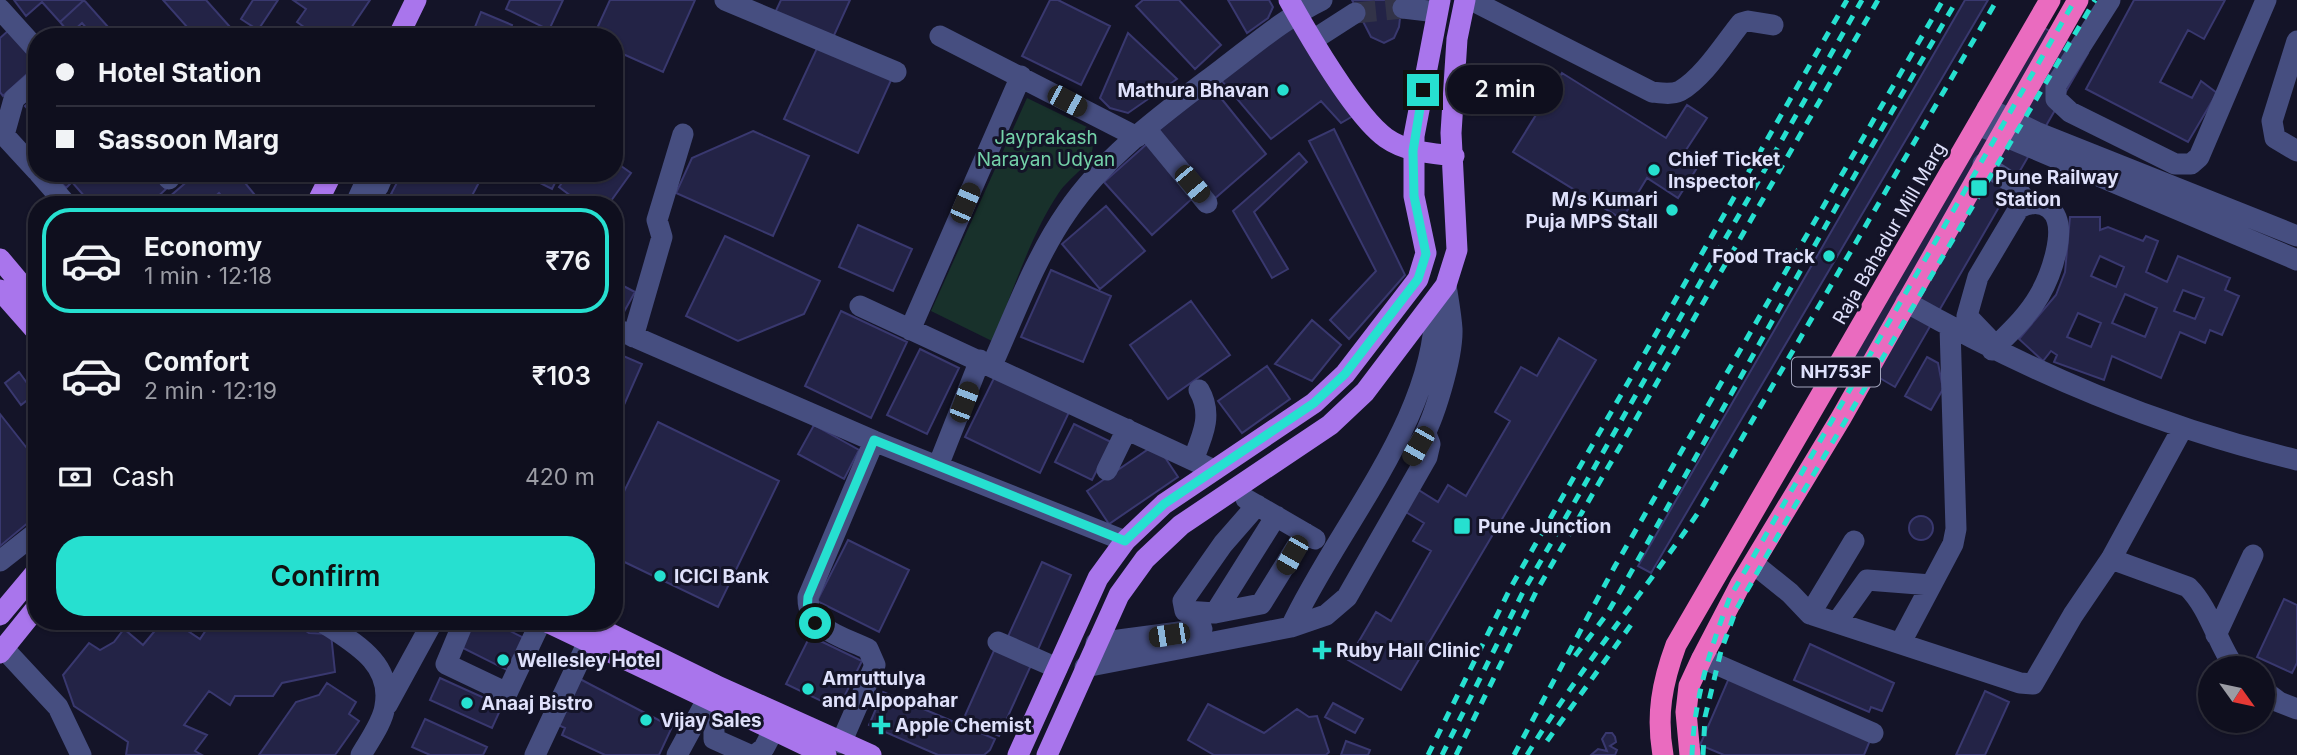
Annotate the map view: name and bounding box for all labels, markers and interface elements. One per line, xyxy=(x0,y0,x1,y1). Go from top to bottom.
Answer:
text: Hotel Station xyxy=(98,57,262,88)
callout: 2 min xyxy=(1448,66,1563,114)
route end xyxy=(1407,74,1439,106)
text: 2 min xyxy=(1475,75,1535,103)
place label: Mathura Bhavan xyxy=(1117,79,1269,102)
car xyxy=(1044,82,1091,120)
marker: Mathura Bhavan xyxy=(1275,82,1291,98)
text: Sassoon Marg xyxy=(98,124,279,155)
park label: Jayprakash Narayan Udyan xyxy=(977,126,1115,171)
street label: Raja Bahadur Mill Marg xyxy=(1828,138,1951,328)
place label: Chief Ticket Inspector xyxy=(1668,148,1780,193)
car xyxy=(1171,161,1214,207)
marker: Chief Ticket Inspector xyxy=(1646,162,1662,178)
place label: Pune Railway Station xyxy=(1995,166,2119,211)
marker: Pune Railway Station xyxy=(1969,178,1989,198)
car xyxy=(948,180,983,226)
place label: M/s Kumari Puja MPS Stall xyxy=(1525,188,1658,233)
marker: M/s Kumari Puja MPS Stall xyxy=(1664,202,1680,218)
icon: car xyxy=(60,229,123,292)
text: Economy xyxy=(144,231,262,262)
text: ₹76 xyxy=(545,245,591,276)
place label: Food Track xyxy=(1712,245,1815,268)
marker: Food Track xyxy=(1821,248,1837,264)
text: 1 min · 12:18 xyxy=(144,262,272,290)
icon: car xyxy=(60,344,123,407)
text: Comfort xyxy=(144,346,249,377)
road number: NH753F xyxy=(1792,358,1880,386)
text: ₹103 xyxy=(532,360,591,391)
text: 2 min · 12:19 xyxy=(144,377,277,405)
car xyxy=(947,379,982,425)
car xyxy=(1399,423,1438,469)
icon: cash xyxy=(56,458,94,496)
text: Cash xyxy=(112,461,175,492)
text: 420 m xyxy=(525,463,595,491)
place label: Pune Junction xyxy=(1478,515,1611,538)
marker: Pune Junction xyxy=(1452,516,1472,536)
car xyxy=(1273,532,1312,578)
button: Confirm xyxy=(56,536,595,616)
place label: ICICI Bank xyxy=(674,565,769,588)
marker: ICICI Bank xyxy=(652,568,668,584)
route start xyxy=(799,607,831,639)
car xyxy=(1147,621,1192,649)
place label: Ruby Hall Clinic xyxy=(1336,639,1480,662)
marker: Ruby Hall Clinic xyxy=(1314,642,1330,658)
place label: Wellesley Hotel xyxy=(517,649,661,672)
marker: Wellesley Hotel xyxy=(495,652,511,668)
north arrow xyxy=(2198,656,2275,733)
map controls xyxy=(2198,656,2275,733)
place label: Amruttulya and Alpopahar xyxy=(822,667,958,712)
marker: Amruttulya and Alpopahar xyxy=(800,681,816,697)
place label: Anaaj Bistro xyxy=(481,692,593,715)
marker: Anaaj Bistro xyxy=(459,695,475,711)
place label: Vijay Sales xyxy=(660,709,762,732)
marker: Vijay Sales xyxy=(638,712,654,728)
place label: Apple Chemist xyxy=(895,714,1031,737)
marker: Apple Chemist xyxy=(873,717,889,733)

